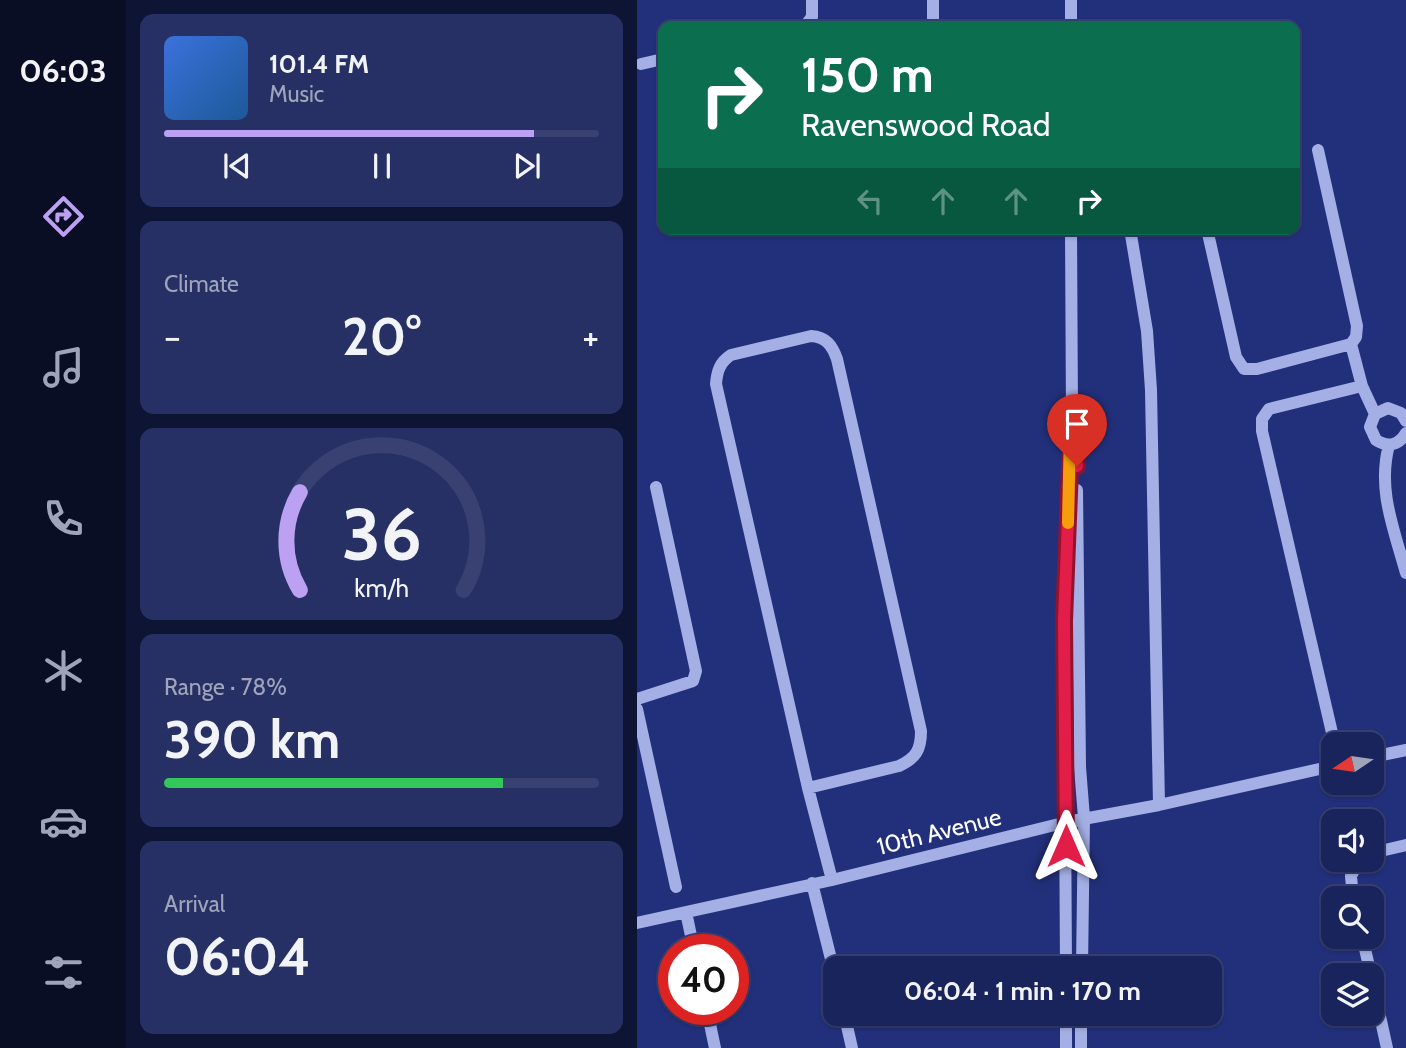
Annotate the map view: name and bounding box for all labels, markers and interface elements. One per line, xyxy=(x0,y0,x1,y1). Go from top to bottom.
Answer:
text: 150 m xyxy=(801,45,934,104)
text: 101.4 FM xyxy=(269,48,369,80)
icon: right xyxy=(686,49,777,140)
text: 06:03 xyxy=(19,51,107,90)
text: Music xyxy=(269,80,324,108)
text: Ravenswood Road xyxy=(801,105,1051,144)
icon: previous xyxy=(218,147,256,185)
icon: pause xyxy=(363,147,401,185)
icon: next xyxy=(508,147,546,185)
icon: left xyxy=(851,182,889,220)
icon: ahead xyxy=(924,182,962,220)
icon: ahead xyxy=(997,182,1035,220)
icon: right xyxy=(1070,182,1108,220)
icon: directions xyxy=(39,192,88,241)
text: Climate xyxy=(164,270,239,298)
text: 20° xyxy=(342,305,421,368)
text: − xyxy=(164,313,181,360)
text: + xyxy=(582,313,599,360)
icon: music xyxy=(39,343,88,392)
pin xyxy=(1047,394,1107,466)
icon: arrive xyxy=(1058,405,1096,443)
text: 36 xyxy=(341,490,422,578)
icon: phone xyxy=(39,494,88,543)
text: km/h xyxy=(354,573,409,603)
icon: climate xyxy=(39,646,88,695)
text: Range · 78% xyxy=(164,673,287,701)
text: 390 km xyxy=(164,708,340,771)
north arrow xyxy=(1321,732,1384,794)
map controls xyxy=(1321,732,1384,1026)
icon: car xyxy=(39,797,88,846)
street label: 10th Avenue xyxy=(874,802,1004,861)
position arrow xyxy=(1029,809,1103,883)
button: sound xyxy=(1321,809,1384,872)
button: search xyxy=(1321,886,1384,949)
text: Arrival xyxy=(164,890,225,918)
text: 06:04 xyxy=(164,925,310,988)
speed limit sign: 40 xyxy=(658,934,749,1025)
icon: filters xyxy=(39,948,88,997)
button: layers xyxy=(1321,963,1384,1026)
text: 06:04 · 1 min · 170 m xyxy=(904,975,1141,1007)

